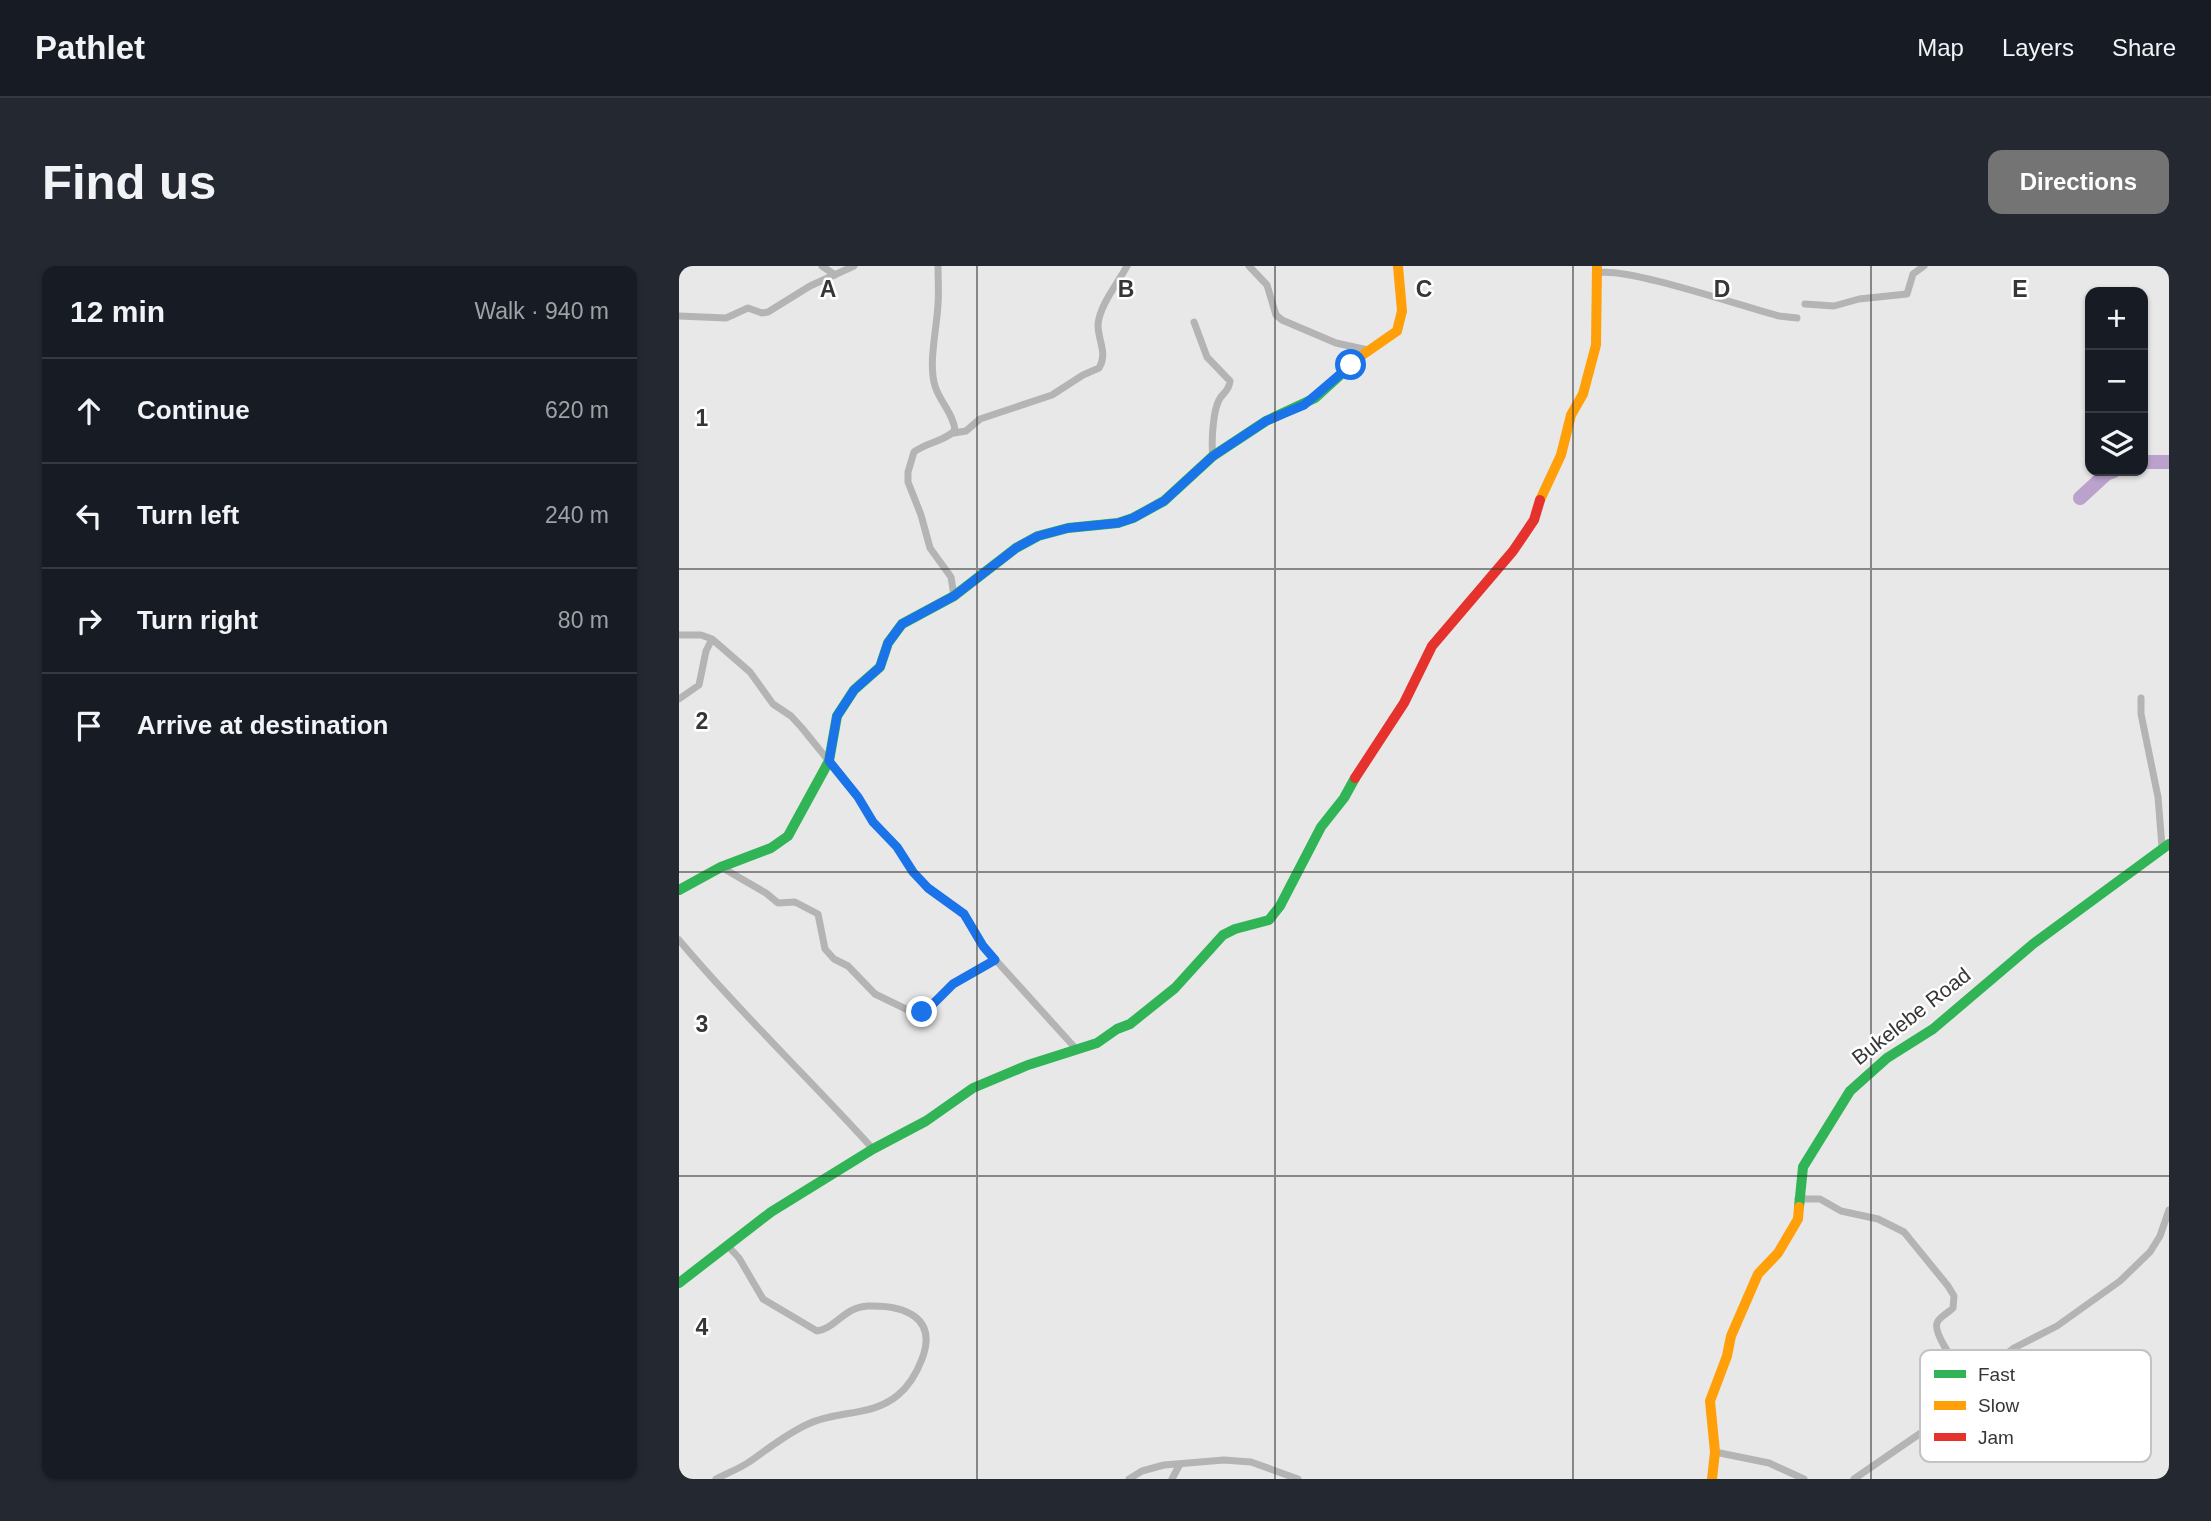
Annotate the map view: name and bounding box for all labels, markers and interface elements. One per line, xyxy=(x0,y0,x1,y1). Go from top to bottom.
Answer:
text: Pathlet xyxy=(35,29,145,66)
text: Map xyxy=(1917,34,1964,61)
text: Layers xyxy=(2002,34,2074,61)
text: Share xyxy=(2112,34,2176,61)
button: Directions xyxy=(1988,150,2169,214)
text: Find us xyxy=(42,155,216,209)
text: A xyxy=(820,276,836,302)
text: B xyxy=(1118,276,1134,302)
text: C xyxy=(1416,276,1432,302)
text: D xyxy=(1714,276,1730,302)
text: E xyxy=(2012,276,2028,302)
map controls xyxy=(2085,287,2148,476)
button: + xyxy=(2085,287,2148,350)
text: 12 min xyxy=(70,295,165,328)
text: Walk · 940 m xyxy=(474,298,609,324)
route start xyxy=(1335,349,1366,380)
button: − xyxy=(2085,350,2148,413)
icon: ahead xyxy=(70,392,108,430)
text: Continue xyxy=(137,395,250,425)
text: 620 m xyxy=(545,397,609,423)
text: 1 xyxy=(696,405,709,431)
button: layers xyxy=(2085,413,2148,476)
icon: left xyxy=(70,497,108,535)
text: Turn left xyxy=(137,500,239,530)
text: 240 m xyxy=(545,502,609,528)
icon: right xyxy=(70,602,108,640)
text: Turn right xyxy=(137,605,258,635)
text: 80 m xyxy=(558,607,609,633)
icon: arrive xyxy=(70,707,108,745)
text: 2 xyxy=(696,708,708,734)
text: Arrive at destination xyxy=(137,710,388,740)
street label: Bukelebe Road xyxy=(1847,963,1975,1069)
route end xyxy=(906,996,937,1027)
text: 3 xyxy=(696,1011,708,1037)
text: 4 xyxy=(696,1314,709,1340)
legend xyxy=(1920,1350,2151,1462)
text: Fast xyxy=(1978,1364,2016,1385)
text: Slow xyxy=(1978,1395,2019,1416)
text: Jam xyxy=(1978,1427,2014,1448)

